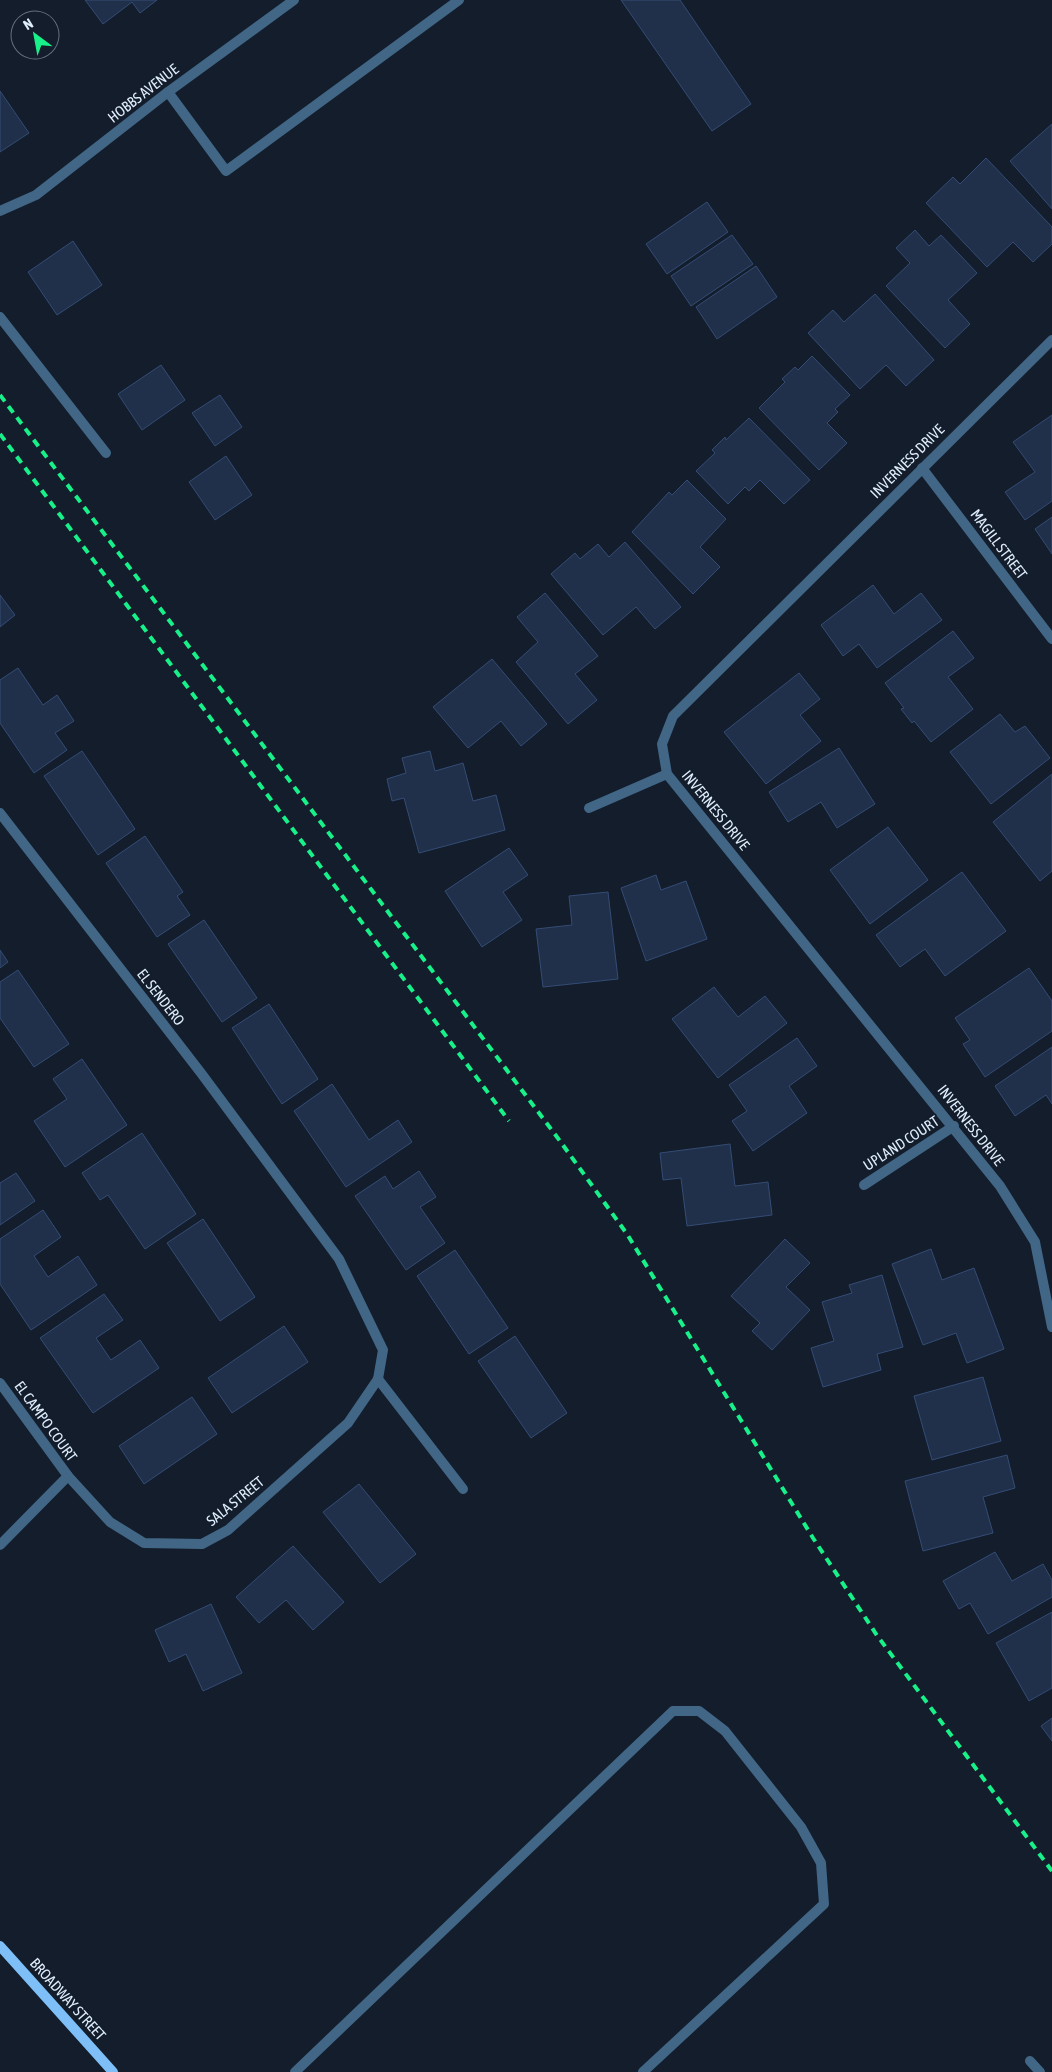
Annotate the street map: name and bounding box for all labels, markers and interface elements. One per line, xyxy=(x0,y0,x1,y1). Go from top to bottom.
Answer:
north arrow xyxy=(10,10,60,60)
text: N xyxy=(20,15,36,33)
street label: HOBBS AVENUE xyxy=(104,60,182,126)
street label: INVERNESS DRIVE xyxy=(867,420,948,501)
street label: MAGILL STREET xyxy=(967,506,1031,582)
street label: INVERNESS DRIVE xyxy=(679,767,754,854)
street label: EL SENDERO xyxy=(134,965,188,1029)
street label: INVERNESS DRIVE xyxy=(934,1081,1008,1169)
street label: UPLAND COURT xyxy=(860,1112,942,1174)
street label: EL CAMPO COURT xyxy=(11,1378,81,1465)
street label: SALA STREET xyxy=(203,1473,267,1529)
street label: BROADWAY STREET xyxy=(27,1954,110,2044)

